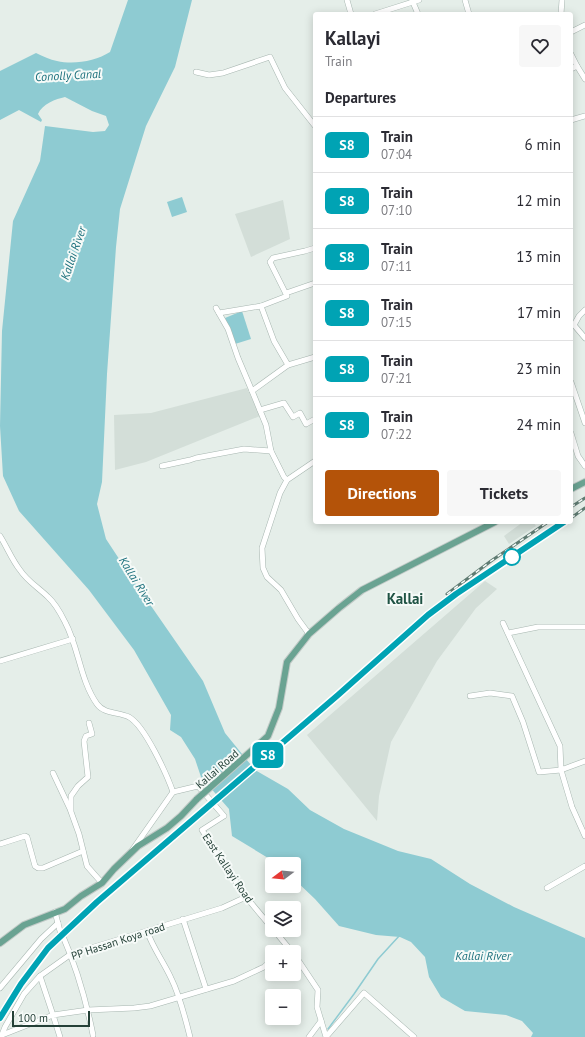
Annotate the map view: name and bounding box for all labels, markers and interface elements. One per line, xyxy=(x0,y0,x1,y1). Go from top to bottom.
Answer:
button: heart xyxy=(519,25,561,67)
text: Kallayi xyxy=(325,26,381,50)
text: Train xyxy=(325,53,352,70)
water label: Conolly Canal xyxy=(35,66,102,84)
text: Departures xyxy=(325,88,396,107)
text: Train xyxy=(381,127,413,146)
text: 6 min xyxy=(524,135,561,154)
text: S8 xyxy=(339,136,355,154)
text: 07:04 xyxy=(381,146,412,163)
text: Train xyxy=(381,183,413,202)
text: 12 min xyxy=(516,191,561,210)
text: S8 xyxy=(339,192,355,210)
text: 07:10 xyxy=(381,202,412,219)
water label: Kallai River xyxy=(57,223,89,282)
text: Train xyxy=(381,239,413,258)
text: 13 min xyxy=(516,247,561,266)
text: S8 xyxy=(339,248,355,266)
text: 07:11 xyxy=(381,258,412,275)
text: Train xyxy=(381,295,413,314)
text: 17 min xyxy=(517,303,561,322)
text: S8 xyxy=(339,304,355,322)
text: 07:15 xyxy=(381,314,412,331)
text: Train xyxy=(381,351,413,370)
text: 23 min xyxy=(516,359,561,378)
text: S8 xyxy=(339,360,355,378)
text: 07:21 xyxy=(381,370,412,387)
text: Train xyxy=(381,407,413,426)
text: 24 min xyxy=(516,415,561,434)
text: S8 xyxy=(339,416,355,434)
text: 07:22 xyxy=(381,426,412,443)
button: Directions xyxy=(325,470,439,516)
button: Tickets xyxy=(447,470,561,516)
unlabelled marker xyxy=(503,548,521,566)
water label: Kallai River xyxy=(116,554,159,609)
district label: Kallai xyxy=(387,589,423,608)
line badge: S8 xyxy=(250,742,286,768)
street label: Kallai Road xyxy=(192,746,242,792)
text: S8 xyxy=(260,746,276,764)
street label: East Kallayi Road xyxy=(200,831,256,905)
north arrow xyxy=(265,857,301,893)
map controls xyxy=(265,857,301,1025)
button: layers xyxy=(265,901,301,937)
street label: PP Hassan Koya road xyxy=(69,919,167,963)
button: + xyxy=(265,945,301,981)
water label: Kallai River xyxy=(455,948,512,963)
button: − xyxy=(265,989,301,1025)
scale bar xyxy=(12,1009,90,1028)
text: 100 m xyxy=(18,1011,48,1025)

